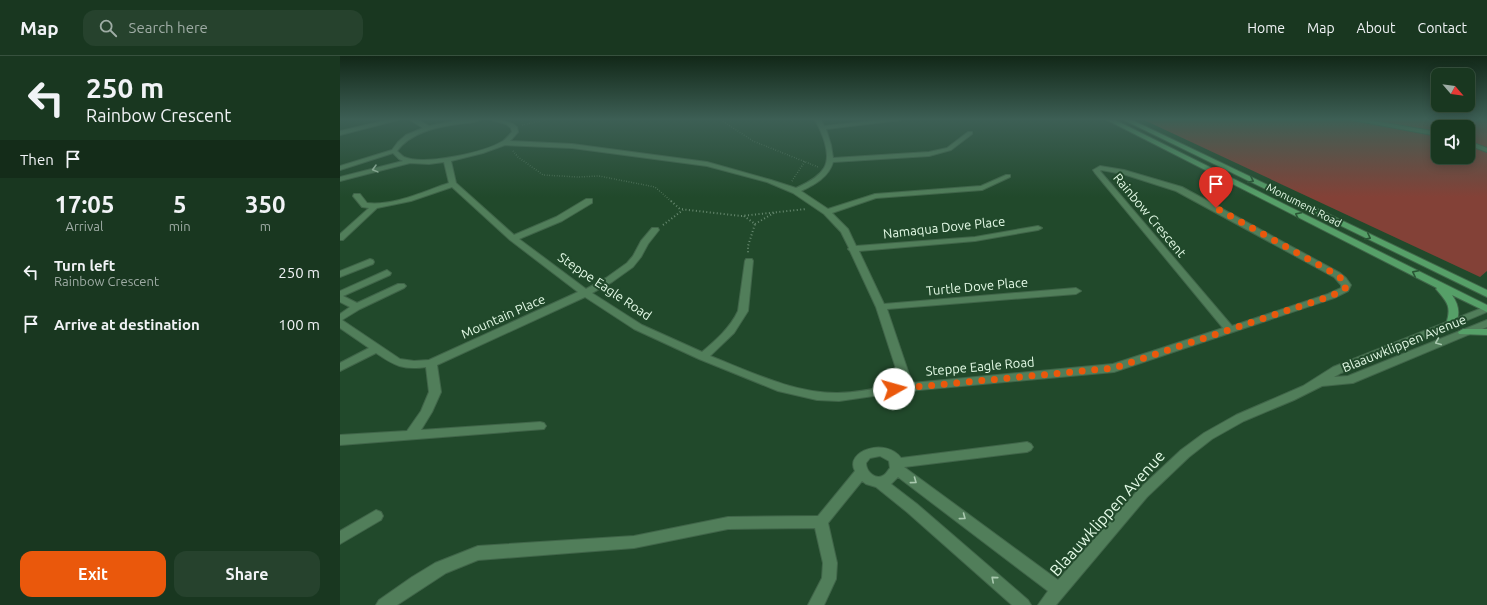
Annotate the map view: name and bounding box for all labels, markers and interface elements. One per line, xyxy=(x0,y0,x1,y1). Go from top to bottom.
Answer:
search box xyxy=(83,10,363,46)
text: Map xyxy=(20,17,59,39)
icon: search xyxy=(97,17,119,39)
text: Search here xyxy=(129,19,208,36)
text: Home xyxy=(1247,20,1285,36)
text: Map xyxy=(1307,20,1335,36)
text: About xyxy=(1357,20,1396,36)
text: Contact xyxy=(1418,20,1467,36)
north arrow xyxy=(1431,68,1475,112)
map controls xyxy=(1431,68,1475,164)
icon: left xyxy=(20,72,72,124)
text: 250 m xyxy=(86,72,164,103)
text: Rainbow Crescent xyxy=(86,105,231,125)
button: sound xyxy=(1431,120,1475,164)
icon: arrive xyxy=(62,148,84,170)
text: Then xyxy=(20,151,54,168)
one-way arrow xyxy=(372,164,379,173)
pin xyxy=(1199,167,1233,208)
street label: Rainbow Crescent xyxy=(1111,170,1189,260)
icon: arrive xyxy=(1205,173,1227,195)
one-way arrow xyxy=(1247,175,1254,183)
street label: Monument Road xyxy=(1264,181,1344,229)
text: 17:05 xyxy=(54,191,114,218)
text: 5 xyxy=(173,191,186,218)
text: 350 xyxy=(245,191,286,218)
one-way arrow xyxy=(1295,212,1303,220)
street label: Namaqua Dove Place xyxy=(882,214,1006,240)
text: Arrival xyxy=(65,219,103,233)
text: min xyxy=(169,219,191,233)
text: m xyxy=(260,219,271,233)
one-way arrow xyxy=(1363,232,1371,240)
street label: Steppe Eagle Road xyxy=(556,250,654,322)
text: Turn left xyxy=(54,257,115,274)
icon: left xyxy=(20,261,42,283)
text: 250 m xyxy=(278,264,320,281)
one-way arrow xyxy=(1411,270,1419,278)
text: Rainbow Crescent xyxy=(54,274,159,288)
street label: Turtle Dove Place xyxy=(925,275,1029,297)
street label: Mountain Place xyxy=(459,291,547,341)
street label: Blaauwklippen Avenue xyxy=(1340,312,1468,374)
icon: arrive xyxy=(20,313,42,335)
text: Arrive at destination xyxy=(54,316,200,333)
text: 100 m xyxy=(278,316,320,333)
one-way arrow xyxy=(1434,338,1441,346)
street label: Steppe Eagle Road xyxy=(925,354,1035,378)
position arrow xyxy=(873,368,915,410)
street label: Blaauwklippen Avenue xyxy=(1046,446,1168,580)
one-way arrow xyxy=(910,476,917,483)
one-way arrow xyxy=(959,513,966,520)
button: Exit xyxy=(20,551,166,597)
button: Share xyxy=(174,551,320,597)
one-way arrow xyxy=(991,577,999,584)

